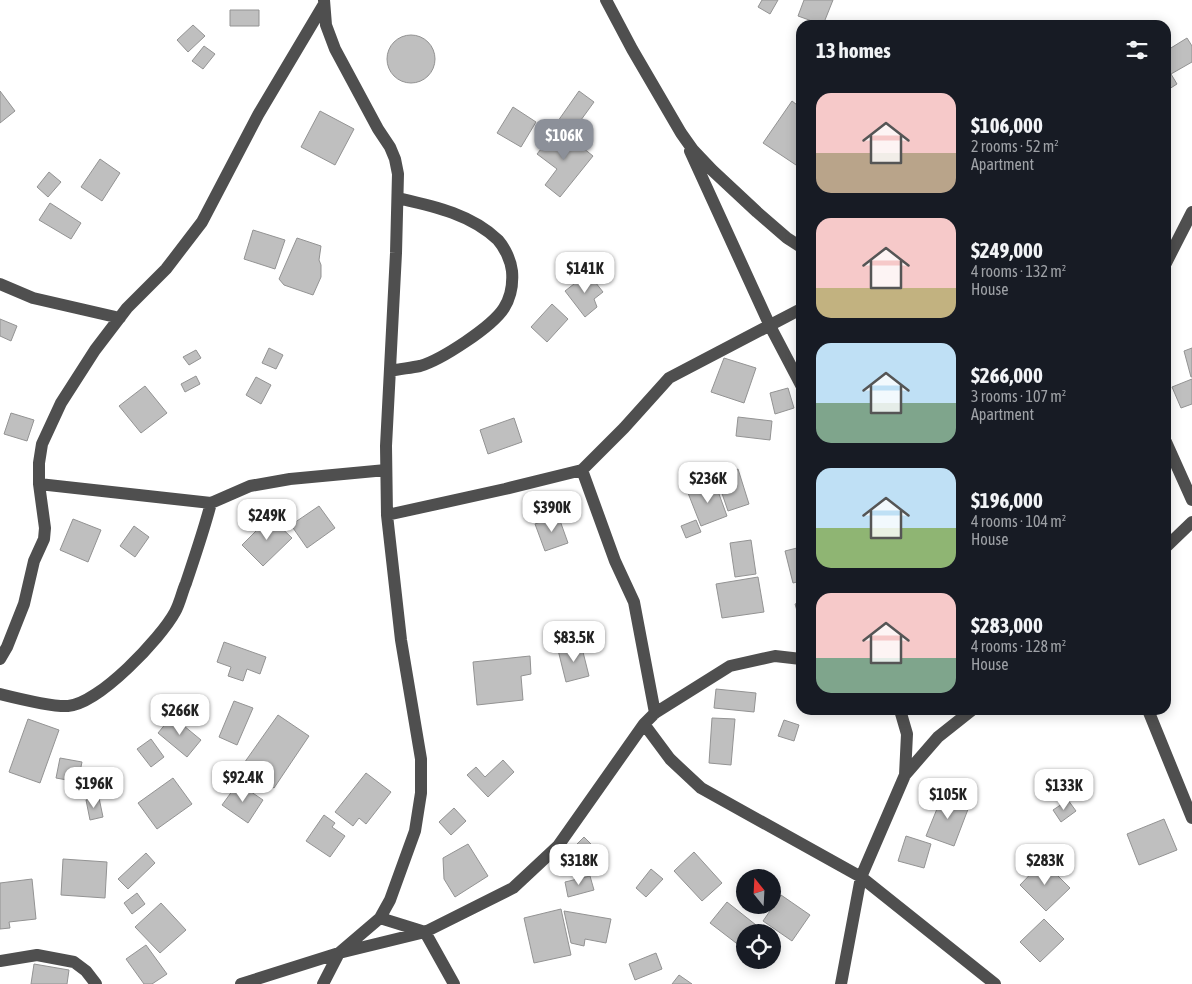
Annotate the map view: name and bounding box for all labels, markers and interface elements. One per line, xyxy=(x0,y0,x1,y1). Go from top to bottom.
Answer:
icon: filters xyxy=(1123,36,1151,64)
text: 13 homes xyxy=(816,38,891,62)
icon: home xyxy=(856,113,916,173)
text: $106,000 xyxy=(971,113,1043,137)
pin: $106K xyxy=(529,119,599,161)
text: $106K xyxy=(545,126,583,144)
text: 2 rooms · 52 m² xyxy=(971,137,1059,155)
text: Apartment xyxy=(971,155,1034,173)
icon: home xyxy=(856,238,916,298)
text: $249,000 xyxy=(971,238,1043,262)
pin: $141K xyxy=(550,252,620,294)
text: $141K xyxy=(566,259,604,277)
text: 4 rooms · 132 m² xyxy=(971,262,1066,280)
text: House xyxy=(971,280,1008,298)
icon: home xyxy=(856,363,916,423)
text: $266,000 xyxy=(971,363,1043,387)
text: 3 rooms · 107 m² xyxy=(971,387,1066,405)
text: Apartment xyxy=(971,405,1034,423)
pin: $236K xyxy=(673,462,743,504)
text: $236K xyxy=(689,469,727,487)
icon: home xyxy=(856,488,916,548)
text: $196,000 xyxy=(971,488,1043,512)
pin: $390K xyxy=(517,490,587,533)
pin: $249K xyxy=(232,498,302,541)
text: $390K xyxy=(533,498,571,516)
text: $249K xyxy=(248,506,286,524)
text: 4 rooms · 104 m² xyxy=(971,512,1066,530)
text: House xyxy=(971,530,1008,548)
icon: home xyxy=(856,613,916,673)
text: $283,000 xyxy=(971,613,1043,637)
pin: $83.5K xyxy=(533,620,615,663)
text: $83.5K xyxy=(554,628,594,646)
text: 4 rooms · 128 m² xyxy=(971,637,1066,655)
text: House xyxy=(971,655,1008,673)
pin: $266K xyxy=(145,694,215,736)
text: $266K xyxy=(161,701,199,719)
pin: $92.4K xyxy=(202,760,284,803)
pin: $196K xyxy=(59,766,129,809)
text: $92.4K xyxy=(223,768,263,786)
pin: $133K xyxy=(1029,768,1099,811)
text: $196K xyxy=(75,774,113,792)
text: $133K xyxy=(1045,776,1083,794)
pin: $105K xyxy=(913,778,983,820)
text: $105K xyxy=(929,785,967,803)
pin: $318K xyxy=(544,844,614,886)
pin: $283K xyxy=(1010,844,1080,886)
text: $318K xyxy=(560,851,598,869)
text: $283K xyxy=(1026,851,1064,869)
north arrow xyxy=(736,869,781,914)
map controls xyxy=(736,869,781,969)
button: locate xyxy=(736,924,781,969)

